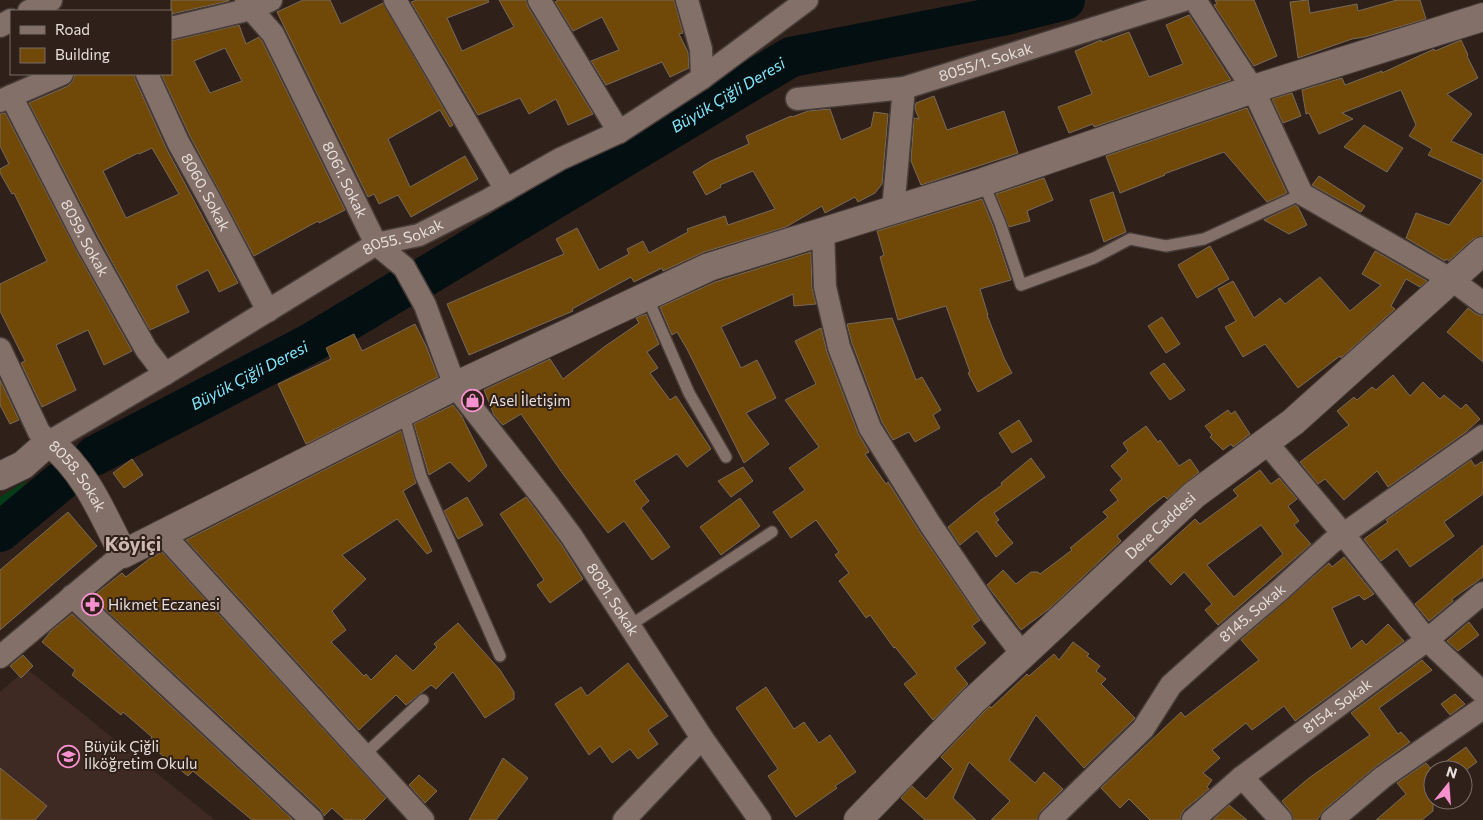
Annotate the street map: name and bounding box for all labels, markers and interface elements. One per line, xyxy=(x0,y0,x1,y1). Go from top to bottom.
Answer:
legend xyxy=(10,10,172,75)
text: Road xyxy=(55,20,90,38)
street label: 8055/1. Sokak xyxy=(936,38,1034,85)
text: Building xyxy=(55,45,110,63)
water label: Büyük Çiğli Deresi xyxy=(667,53,789,136)
street label: 8061. Sokak xyxy=(319,138,372,220)
street label: 8060. Sokak xyxy=(178,150,235,234)
street label: 8059. Sokak xyxy=(58,196,113,279)
street label: 8055. Sokak xyxy=(359,214,446,258)
water label: Büyük Çiğli Deresi xyxy=(187,336,312,413)
shop icon: Asel İletişim xyxy=(461,389,485,413)
place label: Asel İletişim xyxy=(489,391,570,409)
street label: 8058. Sokak xyxy=(46,436,110,514)
street label: Dere Caddesi xyxy=(1121,488,1199,562)
district label: Köyiçi xyxy=(105,531,161,555)
street label: 8081. Sokak xyxy=(583,559,643,639)
street label: 8145. Sokak xyxy=(1215,579,1289,645)
pharmacy icon: Hikmet Eczanesi xyxy=(80,593,104,617)
place label: Hikmet Eczanesi xyxy=(108,595,220,613)
street label: 8154. Sokak xyxy=(1299,674,1375,737)
place label: Büyük Çiğli İlköğretim Okulu xyxy=(84,737,197,772)
school or university icon: Büyük Çiğli İlköğretim Okulu xyxy=(56,744,80,768)
north arrow xyxy=(1423,760,1473,810)
text: N xyxy=(1444,762,1459,782)

